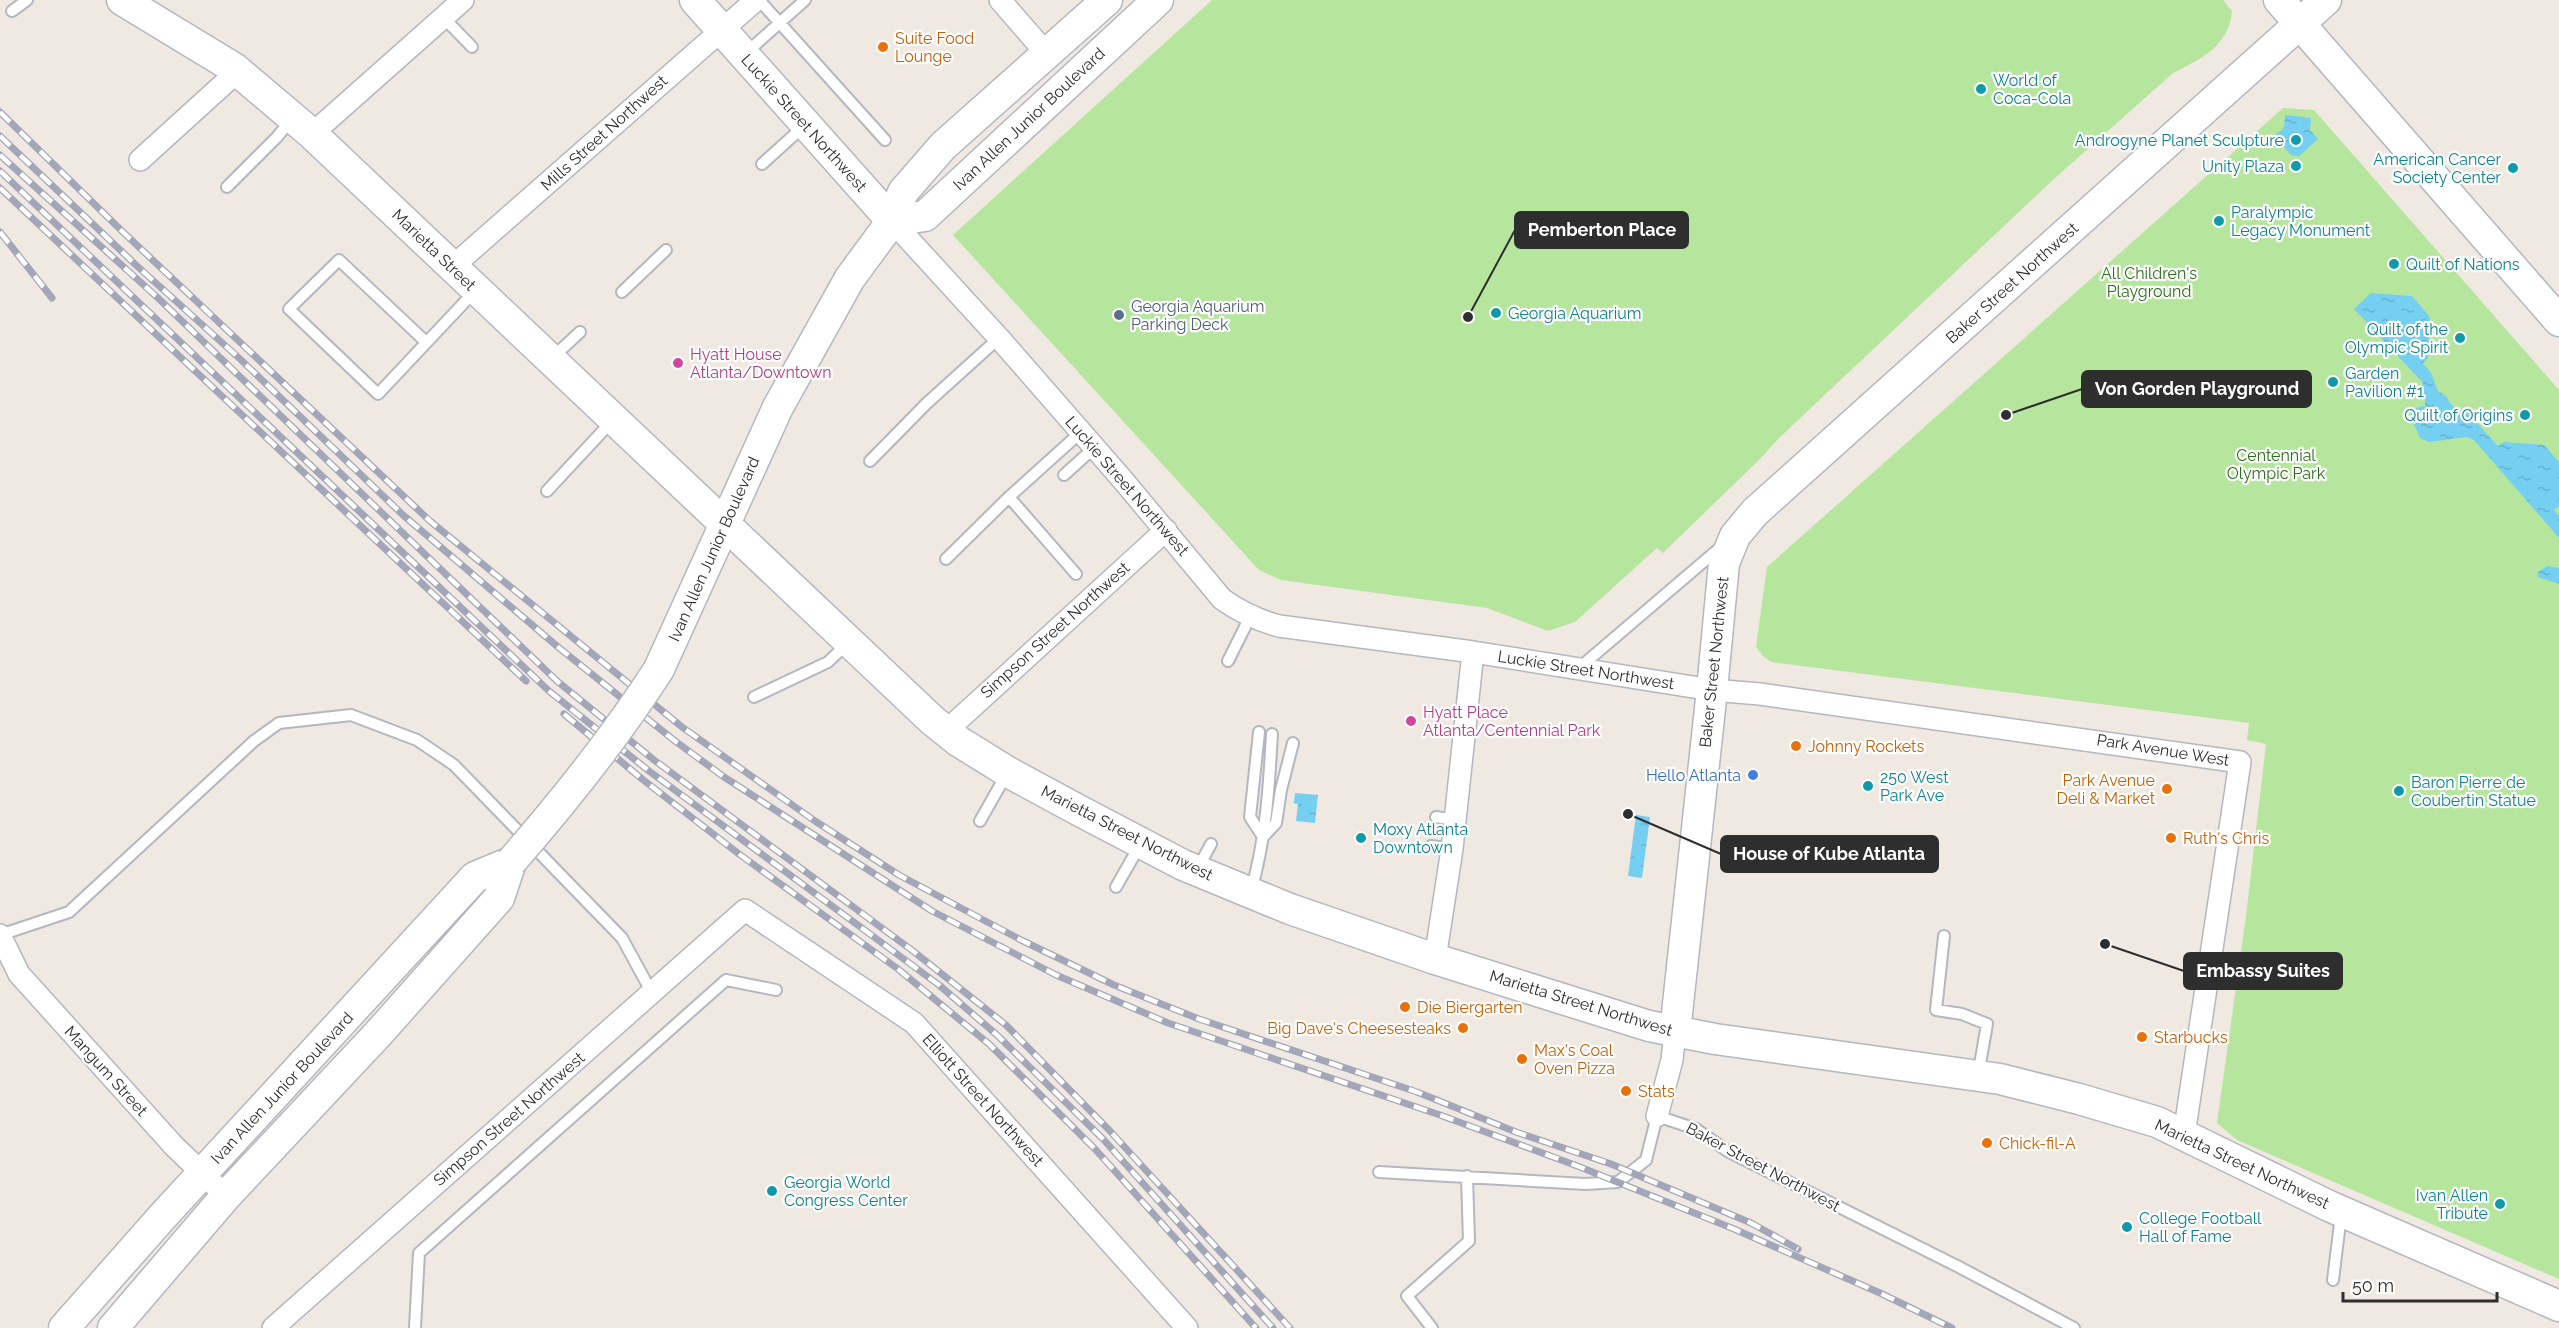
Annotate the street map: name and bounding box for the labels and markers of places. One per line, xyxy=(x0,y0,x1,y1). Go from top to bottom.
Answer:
place label: Suite Food Lounge xyxy=(895,29,974,66)
marker: Suite Food Lounge xyxy=(876,40,890,54)
place label: World of Coca-Cola xyxy=(1993,71,2071,108)
marker: World of Coca-Cola xyxy=(1974,82,1988,96)
place label: Androgyne Planet Sculpture xyxy=(2075,131,2284,150)
marker: Androgyne Planet Sculpture xyxy=(2289,133,2303,147)
place label: American Cancer Society Center xyxy=(2373,150,2501,187)
place label: Unity Plaza xyxy=(2202,157,2284,176)
marker: Unity Plaza xyxy=(2289,159,2303,173)
marker: American Cancer Society Center xyxy=(2506,161,2520,175)
place label: Paralympic Legacy Monument xyxy=(2231,203,2371,240)
callout: Pemberton Place xyxy=(1515,212,1688,248)
marker: Paralympic Legacy Monument xyxy=(2212,214,2226,228)
place label: Quilt of Nations xyxy=(2406,255,2520,274)
marker: Quilt of Nations xyxy=(2387,257,2401,271)
place label: Georgia Aquarium Parking Deck xyxy=(1131,297,1264,334)
place label: Georgia Aquarium xyxy=(1508,304,1641,323)
marker: Georgia Aquarium xyxy=(1489,306,1503,320)
marker: Georgia Aquarium Parking Deck xyxy=(1112,308,1126,322)
place label: Quilt of the Olympic Spirit xyxy=(2345,320,2449,357)
marker: Quilt of the Olympic Spirit xyxy=(2453,331,2467,345)
place label: Hyatt House Atlanta/Downtown xyxy=(690,345,832,382)
marker: Hyatt House Atlanta/Downtown xyxy=(671,356,685,370)
place label: Garden Pavilion #1 xyxy=(2345,364,2424,401)
callout: Von Gorden Playground xyxy=(2082,371,2311,407)
marker: Garden Pavilion #1 xyxy=(2326,375,2340,389)
place label: Quilt of Origins xyxy=(2404,406,2513,425)
marker: Quilt of Origins xyxy=(2518,408,2532,422)
place label: Hyatt Place Atlanta/Centennial Park xyxy=(1423,703,1601,740)
marker: Hyatt Place Atlanta/Centennial Park xyxy=(1404,714,1418,728)
place label: Johnny Rockets xyxy=(1808,737,1924,756)
marker: Johnny Rockets xyxy=(1789,739,1803,753)
place label: Hello Atlanta xyxy=(1646,766,1741,785)
marker: Hello Atlanta xyxy=(1746,768,1760,782)
place label: 250 West Park Ave xyxy=(1880,768,1949,805)
place label: Park Avenue Deli & Market xyxy=(2056,771,2156,808)
place label: Baron Pierre de Coubertin Statue xyxy=(2411,773,2536,810)
marker: 250 West Park Ave xyxy=(1861,779,1875,793)
marker: Park Avenue Deli & Market xyxy=(2160,782,2174,796)
marker: Baron Pierre de Coubertin Statue xyxy=(2392,784,2406,798)
place label: Moxy Atlanta Downtown xyxy=(1373,820,1468,857)
place label: Ruth's Chris xyxy=(2183,829,2270,848)
marker: Moxy Atlanta Downtown xyxy=(1354,831,1368,845)
marker: Ruth's Chris xyxy=(2164,831,2178,845)
callout: House of Kube Atlanta xyxy=(1721,836,1938,872)
callout: Embassy Suites xyxy=(2184,953,2342,989)
place label: Die Biergarten xyxy=(1417,998,1523,1017)
marker: Die Biergarten xyxy=(1398,1000,1412,1014)
place label: Big Dave's Cheesesteaks xyxy=(1267,1019,1451,1038)
marker: Big Dave's Cheesesteaks xyxy=(1456,1021,1470,1035)
place label: Starbucks xyxy=(2154,1028,2228,1047)
marker: Starbucks xyxy=(2135,1030,2149,1044)
place label: Max's Coal Oven Pizza xyxy=(1534,1041,1615,1078)
marker: Max's Coal Oven Pizza xyxy=(1515,1052,1529,1066)
place label: Stats xyxy=(1638,1082,1675,1101)
marker: Stats xyxy=(1619,1084,1633,1098)
place label: Chick-fil-A xyxy=(1999,1134,2076,1153)
marker: Chick-fil-A xyxy=(1980,1136,1994,1150)
place label: Georgia World Congress Center xyxy=(784,1173,908,1210)
marker: Georgia World Congress Center xyxy=(765,1184,779,1198)
place label: Ivan Allen Tribute xyxy=(2416,1186,2488,1223)
marker: Ivan Allen Tribute xyxy=(2493,1197,2507,1211)
place label: College Football Hall of Fame xyxy=(2139,1209,2262,1246)
marker: College Football Hall of Fame xyxy=(2120,1220,2134,1234)

